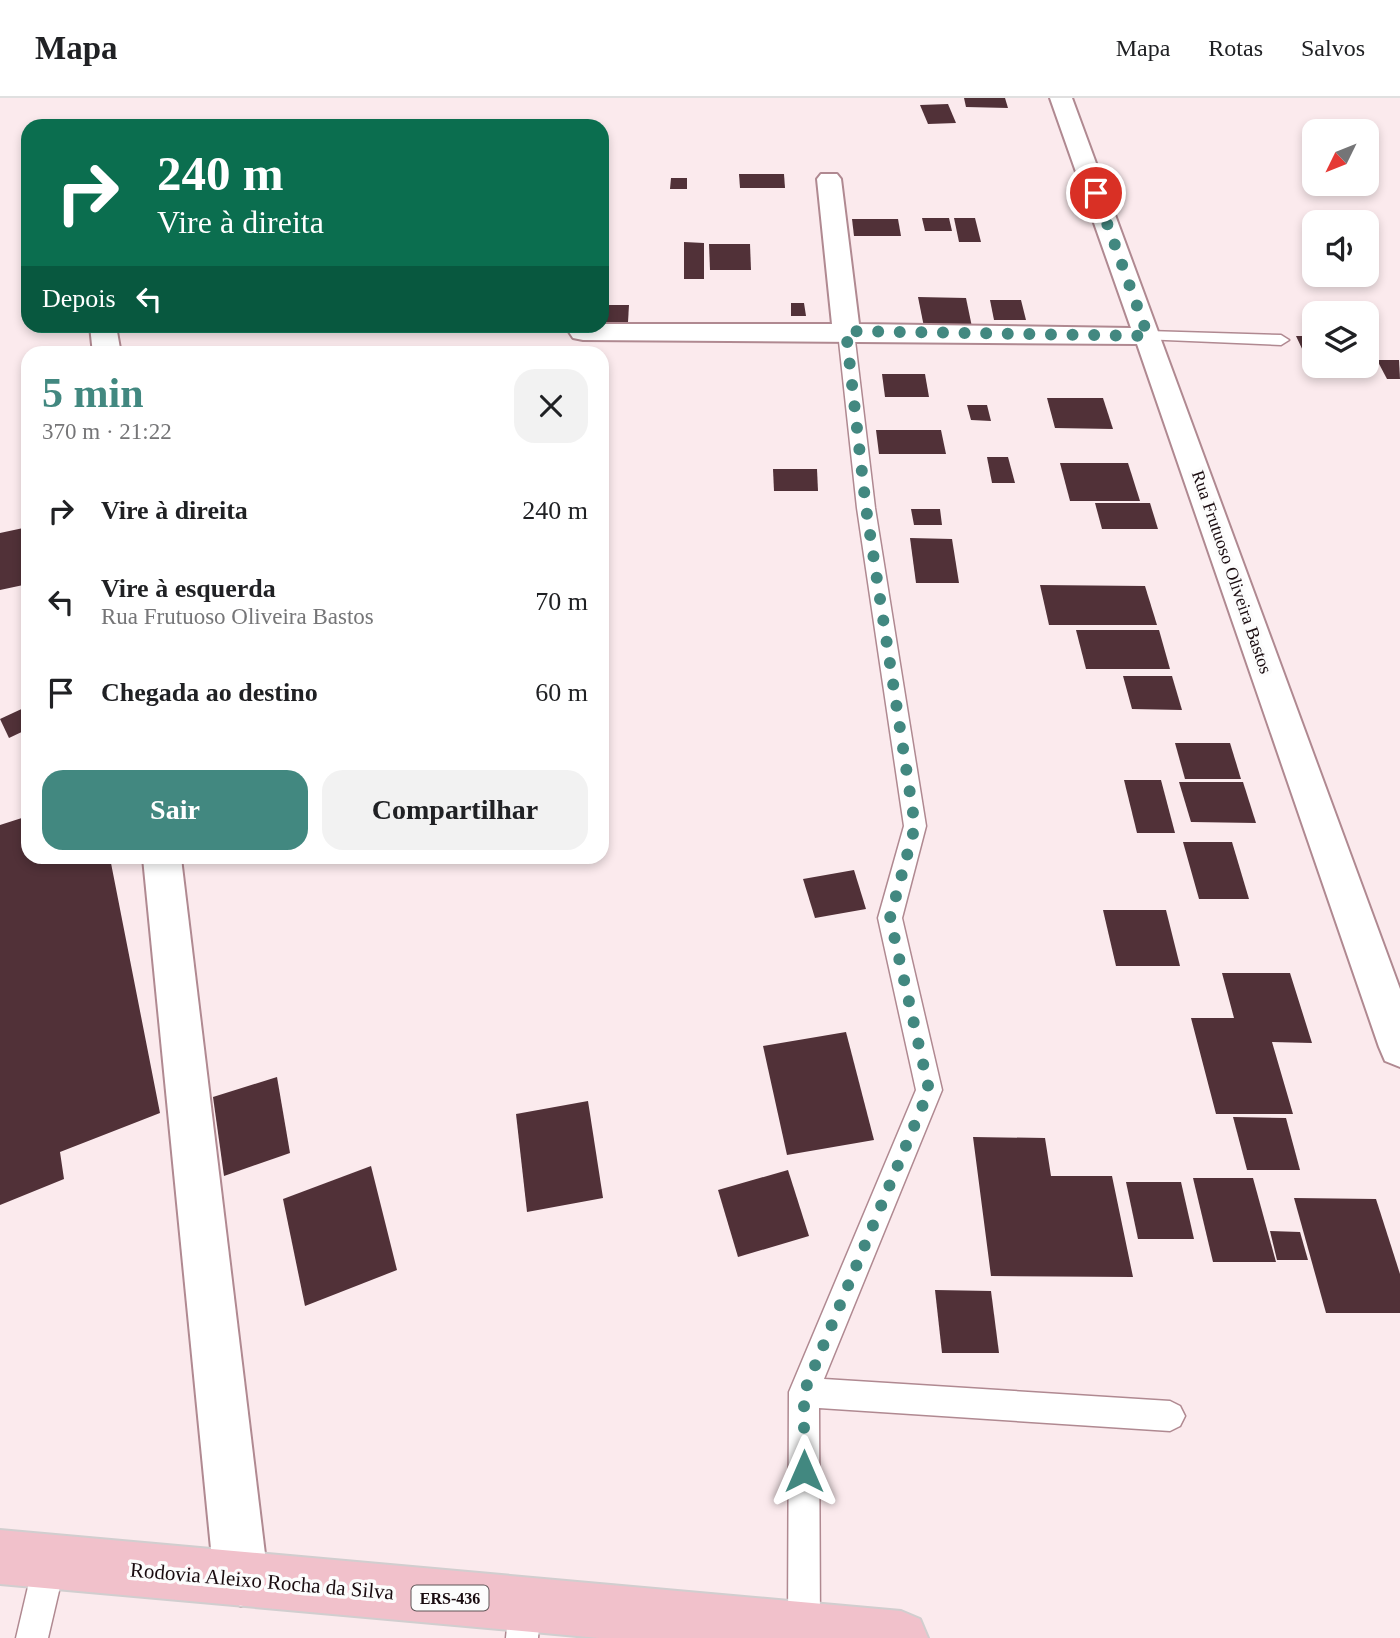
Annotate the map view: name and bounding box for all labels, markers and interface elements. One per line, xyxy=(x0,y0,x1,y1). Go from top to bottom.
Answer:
text: Mapa xyxy=(35,30,118,66)
text: Mapa xyxy=(1116,35,1170,61)
text: Rotas xyxy=(1208,35,1263,61)
text: Salvos xyxy=(1301,35,1365,61)
north arrow xyxy=(1302,119,1379,196)
map controls xyxy=(1302,119,1379,378)
text: 240 m xyxy=(157,146,284,201)
icon: right xyxy=(42,147,133,238)
pin xyxy=(1066,163,1126,223)
icon: arrive xyxy=(1077,174,1115,212)
text: Vire à direita xyxy=(157,204,324,240)
button: sound xyxy=(1302,210,1379,287)
icon: left xyxy=(130,280,168,318)
text: Depois xyxy=(42,284,116,313)
button: layers xyxy=(1302,301,1379,378)
button: close xyxy=(514,369,588,443)
text: 5 min xyxy=(42,370,144,416)
text: 370 m · 21:22 xyxy=(42,419,172,444)
street label: Rua Frutuoso Oliveira Bastos xyxy=(1188,468,1276,676)
icon: right xyxy=(42,492,80,530)
text: Vire à direita xyxy=(101,496,248,525)
text: 240 m xyxy=(522,496,588,525)
text: Vire à esquerda xyxy=(101,574,276,603)
icon: left xyxy=(42,583,80,621)
text: 70 m xyxy=(535,587,588,616)
text: Rua Frutuoso Oliveira Bastos xyxy=(101,604,374,629)
icon: arrive xyxy=(42,674,80,712)
text: Chegada ao destino xyxy=(101,678,318,707)
text: 60 m xyxy=(535,678,588,707)
button: Sair xyxy=(42,770,308,850)
button: Compartilhar xyxy=(322,770,588,850)
position arrow xyxy=(767,1434,841,1508)
street label: Rodovia Aleixo Rocha da Silva xyxy=(129,1558,396,1605)
road number: ERS-436 xyxy=(412,1586,489,1610)

